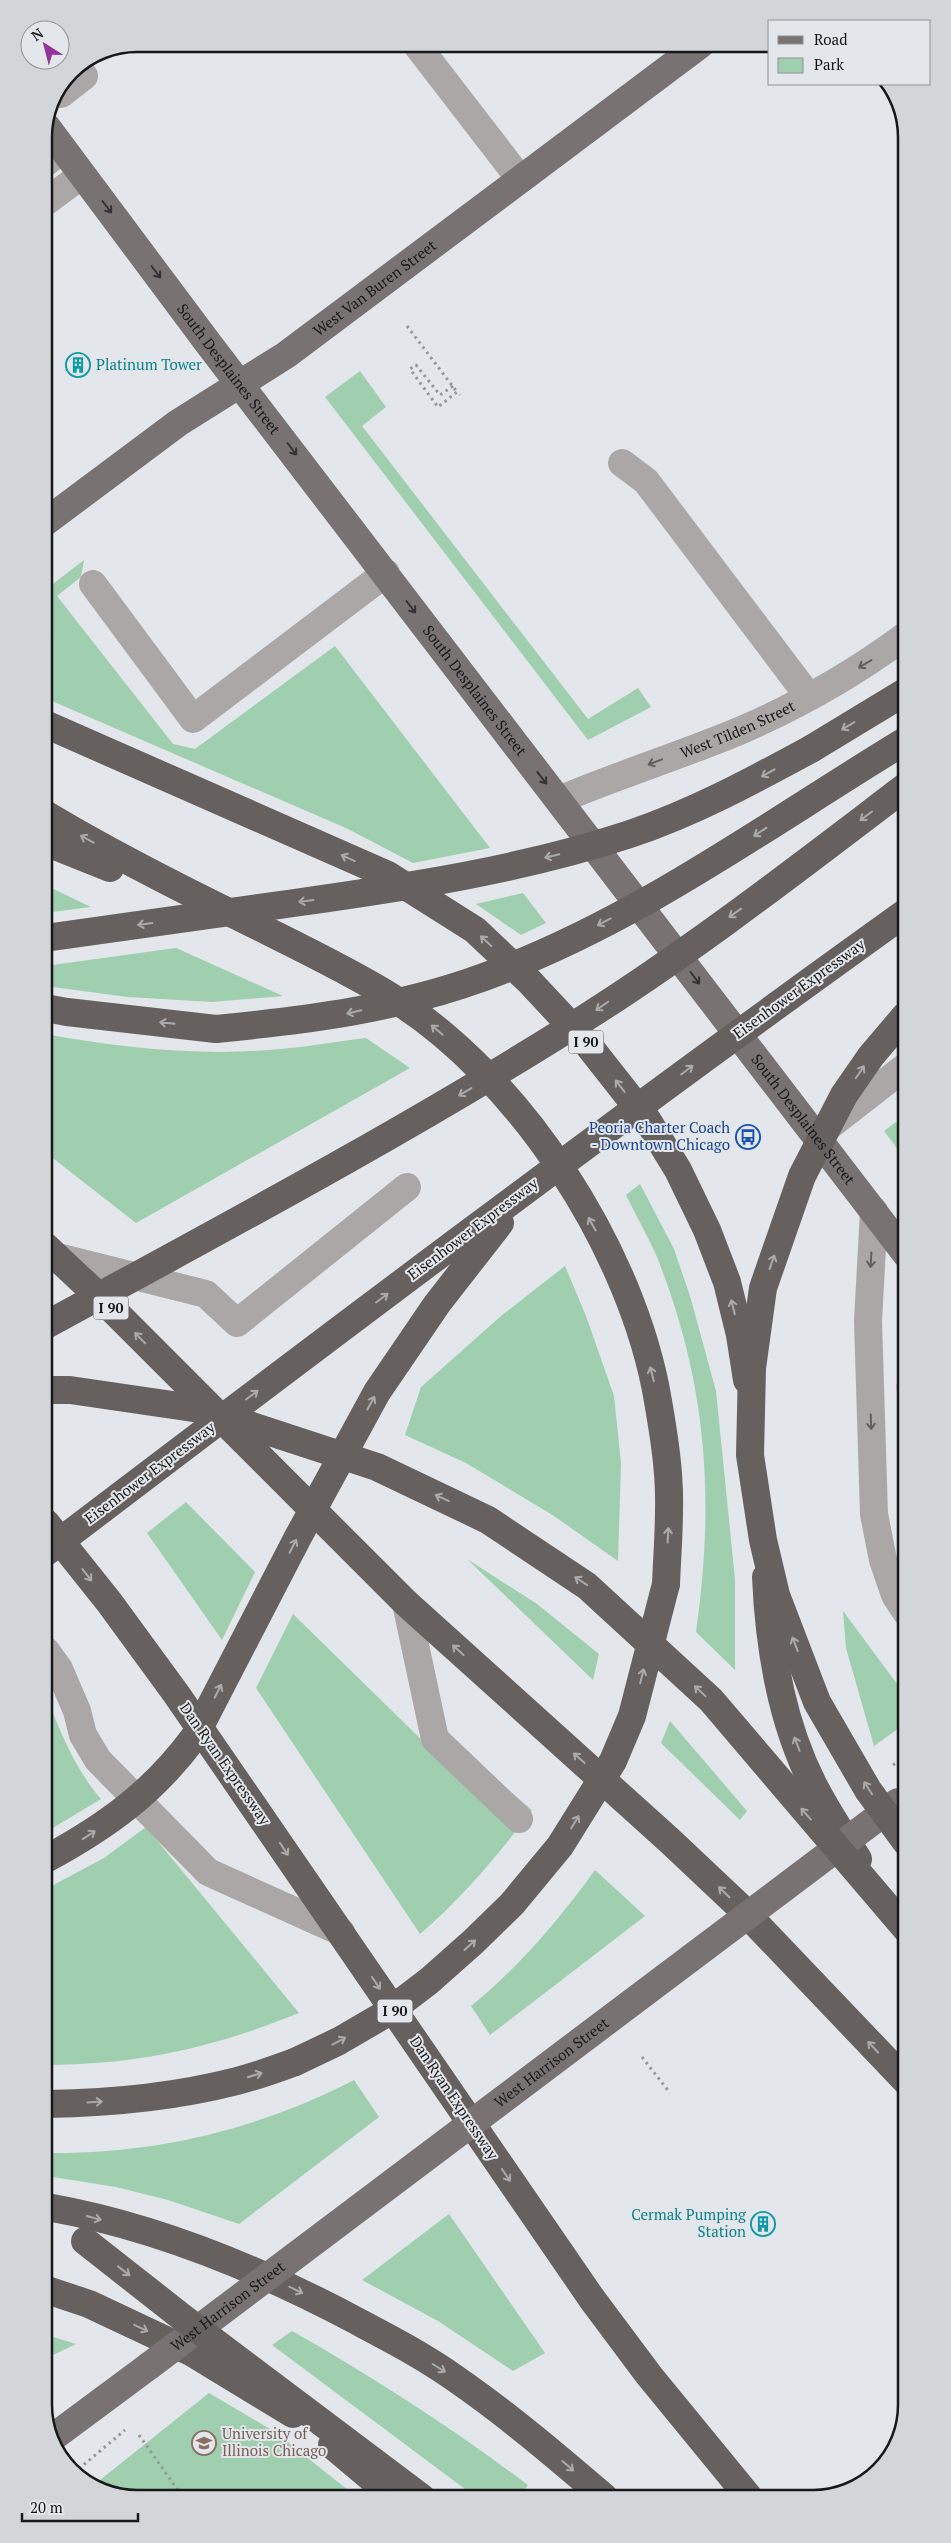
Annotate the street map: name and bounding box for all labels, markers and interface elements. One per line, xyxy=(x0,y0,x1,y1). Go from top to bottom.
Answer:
north arrow xyxy=(20,20,70,70)
legend xyxy=(768,20,931,85)
text: N xyxy=(27,23,47,45)
text: Road xyxy=(814,29,847,49)
text: Park xyxy=(814,54,844,74)
one-way arrow xyxy=(102,200,112,214)
street label: West Van Buren Street xyxy=(309,235,440,340)
one-way arrow xyxy=(150,265,161,278)
street label: South Desplaines Street xyxy=(173,299,286,438)
building icon: Platinum Tower xyxy=(65,352,91,378)
place label: Platinum Tower xyxy=(96,354,202,374)
one-way arrow xyxy=(286,442,297,455)
one-way arrow xyxy=(406,600,416,614)
street label: South Desplaines Street xyxy=(419,621,532,760)
one-way arrow xyxy=(858,659,872,669)
street label: West Tilden Street xyxy=(677,695,798,762)
one-way arrow xyxy=(842,722,856,732)
one-way arrow xyxy=(648,758,663,767)
one-way arrow xyxy=(761,768,776,778)
one-way arrow xyxy=(536,771,547,784)
one-way arrow xyxy=(860,811,873,822)
one-way arrow xyxy=(753,827,767,837)
one-way arrow xyxy=(81,833,95,843)
one-way arrow xyxy=(341,852,356,862)
one-way arrow xyxy=(544,852,560,861)
one-way arrow xyxy=(298,896,314,906)
one-way arrow xyxy=(729,907,742,918)
one-way arrow xyxy=(597,917,612,927)
one-way arrow xyxy=(137,919,153,929)
street label: Eisenhower Expressway xyxy=(729,933,869,1043)
one-way arrow xyxy=(480,935,493,947)
one-way arrow xyxy=(689,971,700,984)
one-way arrow xyxy=(595,1001,609,1011)
one-way arrow xyxy=(346,1008,362,1017)
one-way arrow xyxy=(160,1019,176,1028)
one-way arrow xyxy=(431,1024,444,1035)
road number: I 90 xyxy=(568,1030,604,1054)
street label: South Desplaines Street xyxy=(747,1049,860,1189)
one-way arrow xyxy=(680,1065,694,1075)
one-way arrow xyxy=(855,1066,865,1080)
one-way arrow xyxy=(615,1080,626,1093)
one-way arrow xyxy=(458,1088,472,1098)
place label: Peoria Charter Coach - Downtown Chicago xyxy=(589,1117,730,1154)
bus stop icon: Peoria Charter Coach - Downtown Chicago xyxy=(735,1124,761,1150)
street label: Eisenhower Expressway xyxy=(403,1172,542,1284)
one-way arrow xyxy=(587,1217,597,1231)
one-way arrow xyxy=(866,1252,875,1268)
one-way arrow xyxy=(768,1255,777,1270)
one-way arrow xyxy=(375,1292,388,1303)
road number: I 90 xyxy=(94,1296,128,1320)
one-way arrow xyxy=(728,1299,737,1315)
one-way arrow xyxy=(134,1331,146,1344)
one-way arrow xyxy=(646,1367,656,1383)
one-way arrow xyxy=(245,1390,259,1400)
one-way arrow xyxy=(366,1397,376,1411)
one-way arrow xyxy=(866,1414,876,1430)
street label: Eisenhower Expressway xyxy=(80,1416,219,1528)
one-way arrow xyxy=(434,1493,449,1503)
one-way arrow xyxy=(663,1527,673,1544)
one-way arrow xyxy=(288,1539,298,1554)
one-way arrow xyxy=(82,1568,92,1582)
one-way arrow xyxy=(574,1576,588,1586)
one-way arrow xyxy=(790,1637,799,1652)
one-way arrow xyxy=(451,1644,464,1656)
one-way arrow xyxy=(638,1668,647,1684)
one-way arrow xyxy=(213,1683,223,1698)
one-way arrow xyxy=(694,1685,707,1697)
street label: Dan Ryan Expressway xyxy=(176,1698,276,1829)
one-way arrow xyxy=(792,1737,802,1752)
one-way arrow xyxy=(572,1752,585,1764)
one-way arrow xyxy=(863,1782,873,1796)
one-way arrow xyxy=(801,1807,812,1820)
one-way arrow xyxy=(570,1816,580,1830)
one-way arrow xyxy=(81,1830,95,1840)
one-way arrow xyxy=(279,1841,289,1855)
one-way arrow xyxy=(718,1886,731,1898)
one-way arrow xyxy=(463,1939,476,1951)
one-way arrow xyxy=(371,1975,381,1989)
road number: I 90 xyxy=(378,2000,412,2022)
street label: West Harrison Street xyxy=(490,2012,613,2112)
street label: Dan Ryan Expressway xyxy=(406,2032,504,2163)
one-way arrow xyxy=(331,2035,345,2045)
one-way arrow xyxy=(867,2040,879,2053)
one-way arrow xyxy=(247,2070,263,2080)
one-way arrow xyxy=(87,2098,103,2107)
one-way arrow xyxy=(501,2168,511,2182)
place label: Cermak Pumping Station xyxy=(631,2204,747,2241)
building icon: Cermak Pumping Station xyxy=(750,2211,776,2237)
one-way arrow xyxy=(86,2214,102,2224)
street label: West Harrison Street xyxy=(166,2256,289,2355)
one-way arrow xyxy=(117,2266,130,2277)
one-way arrow xyxy=(289,2285,304,2295)
one-way arrow xyxy=(133,2324,148,2333)
one-way arrow xyxy=(431,2363,445,2373)
place label: University of Illinois Chicago xyxy=(222,2423,326,2460)
school or university icon: University of Illinois Chicago xyxy=(191,2430,217,2456)
one-way arrow xyxy=(561,2461,574,2472)
scale bar xyxy=(22,2490,139,2522)
text: 20 m xyxy=(30,2497,63,2517)

